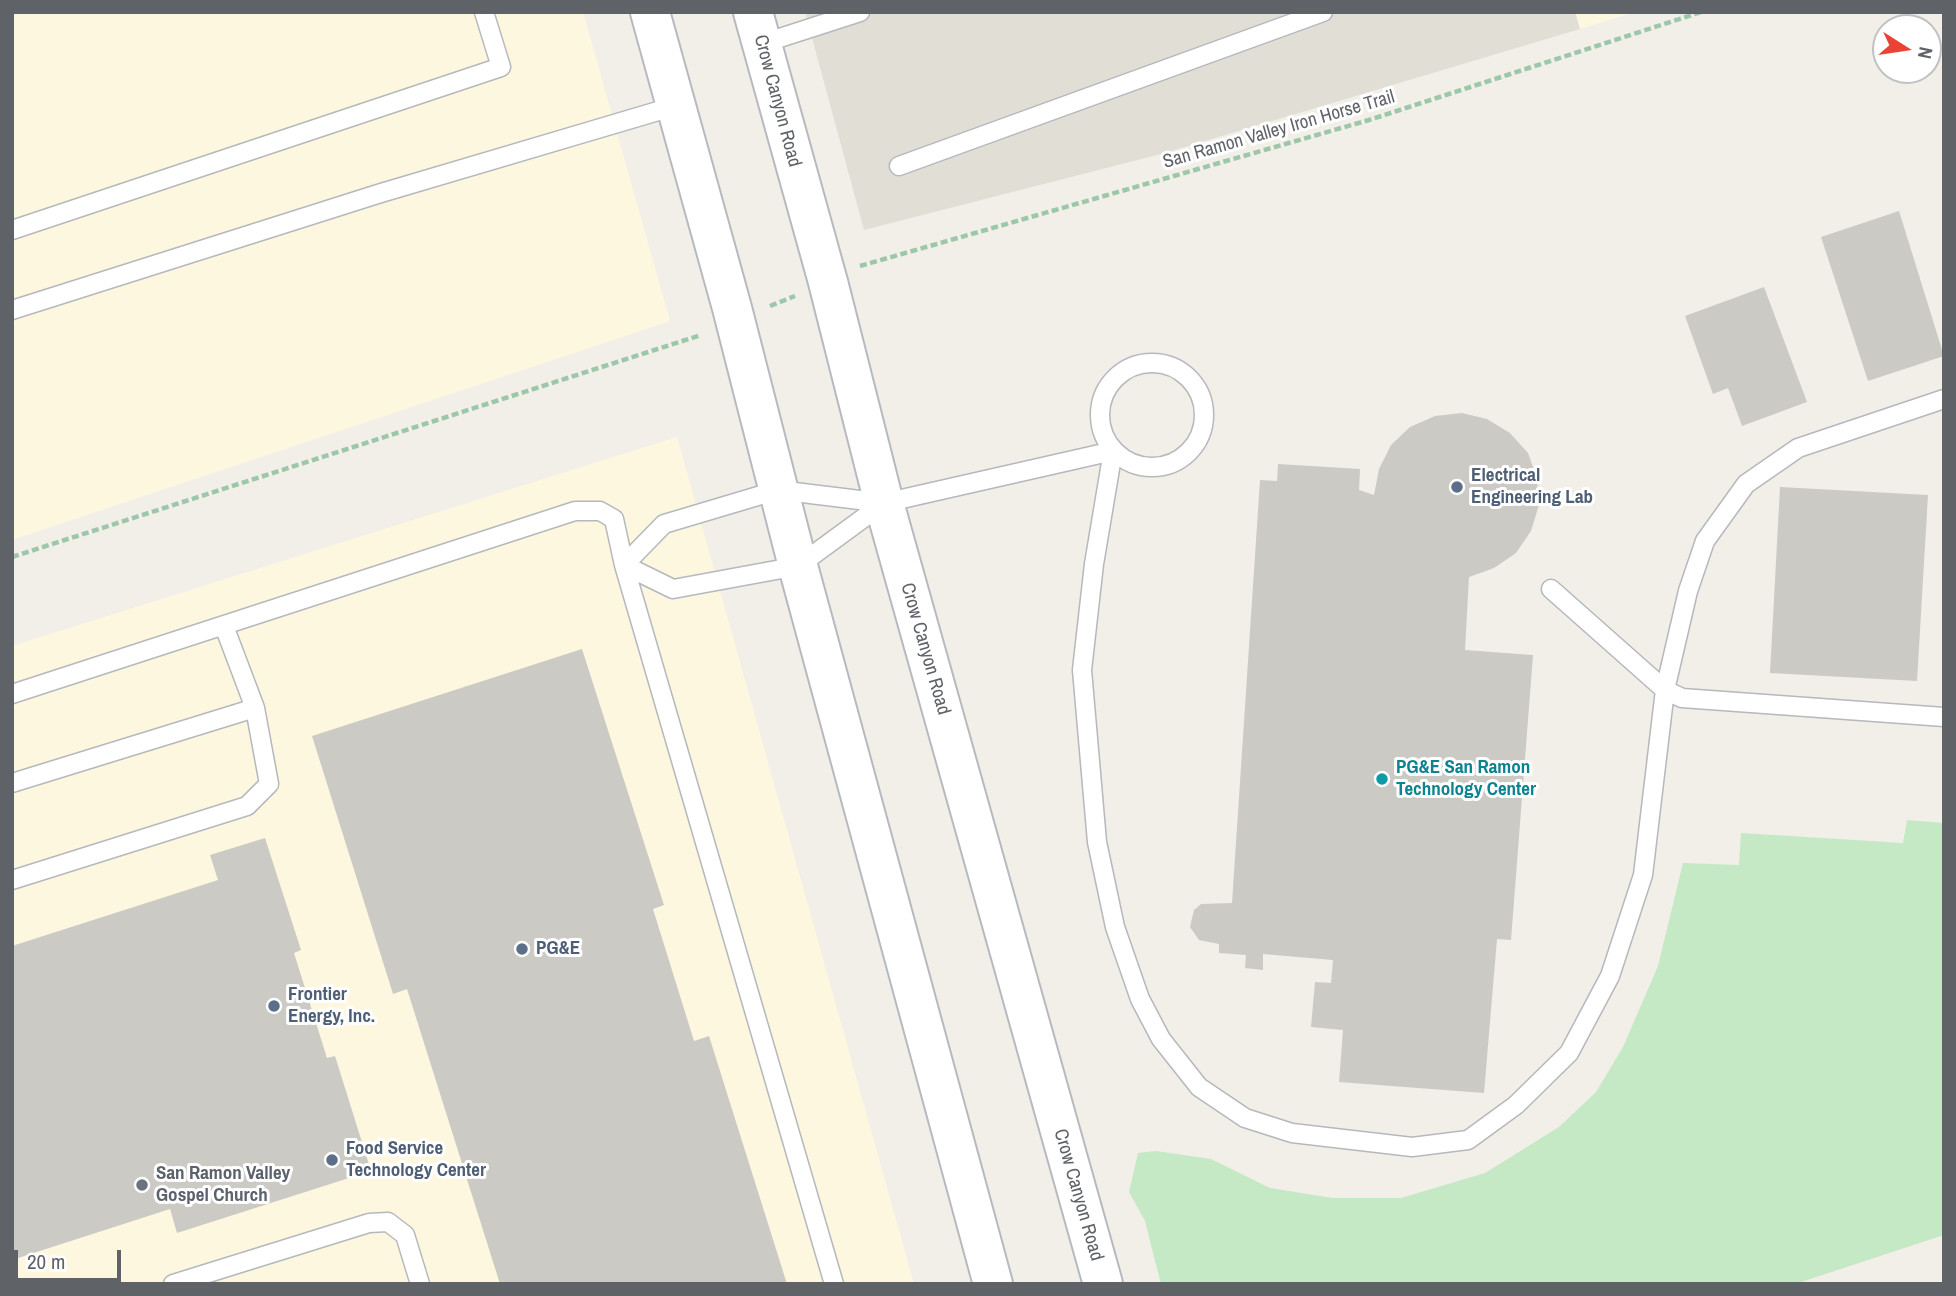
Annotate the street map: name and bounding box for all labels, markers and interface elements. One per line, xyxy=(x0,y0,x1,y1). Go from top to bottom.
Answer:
north arrow xyxy=(1872,14,1942,84)
street label: Crow Canyon Road xyxy=(748,32,806,170)
text: N xyxy=(1912,45,1939,61)
street label: San Ramon Valley Iron Horse Trail xyxy=(1161,86,1397,174)
place label: Electrical Engineering Lab xyxy=(1471,465,1593,509)
marker: Electrical Engineering Lab xyxy=(1449,479,1465,495)
street label: Crow Canyon Road xyxy=(895,581,955,717)
place label: PG&E San Ramon Technology Center xyxy=(1396,757,1536,801)
marker: PG&E San Ramon Technology Center xyxy=(1374,771,1390,787)
place label: PG&E xyxy=(536,938,580,960)
marker: PG&E xyxy=(514,941,530,957)
place label: Frontier Energy, Inc. xyxy=(288,984,375,1028)
marker: Frontier Energy, Inc. xyxy=(266,998,282,1014)
street label: Crow Canyon Road xyxy=(1048,1127,1108,1263)
place label: Food Service Technology Center xyxy=(346,1138,486,1182)
marker: Food Service Technology Center xyxy=(324,1152,340,1168)
place label: San Ramon Valley Gospel Church xyxy=(156,1163,290,1207)
marker: San Ramon Valley Gospel Church xyxy=(134,1177,150,1193)
scale bar xyxy=(18,1236,124,1280)
text: 20 m xyxy=(27,1247,65,1276)

